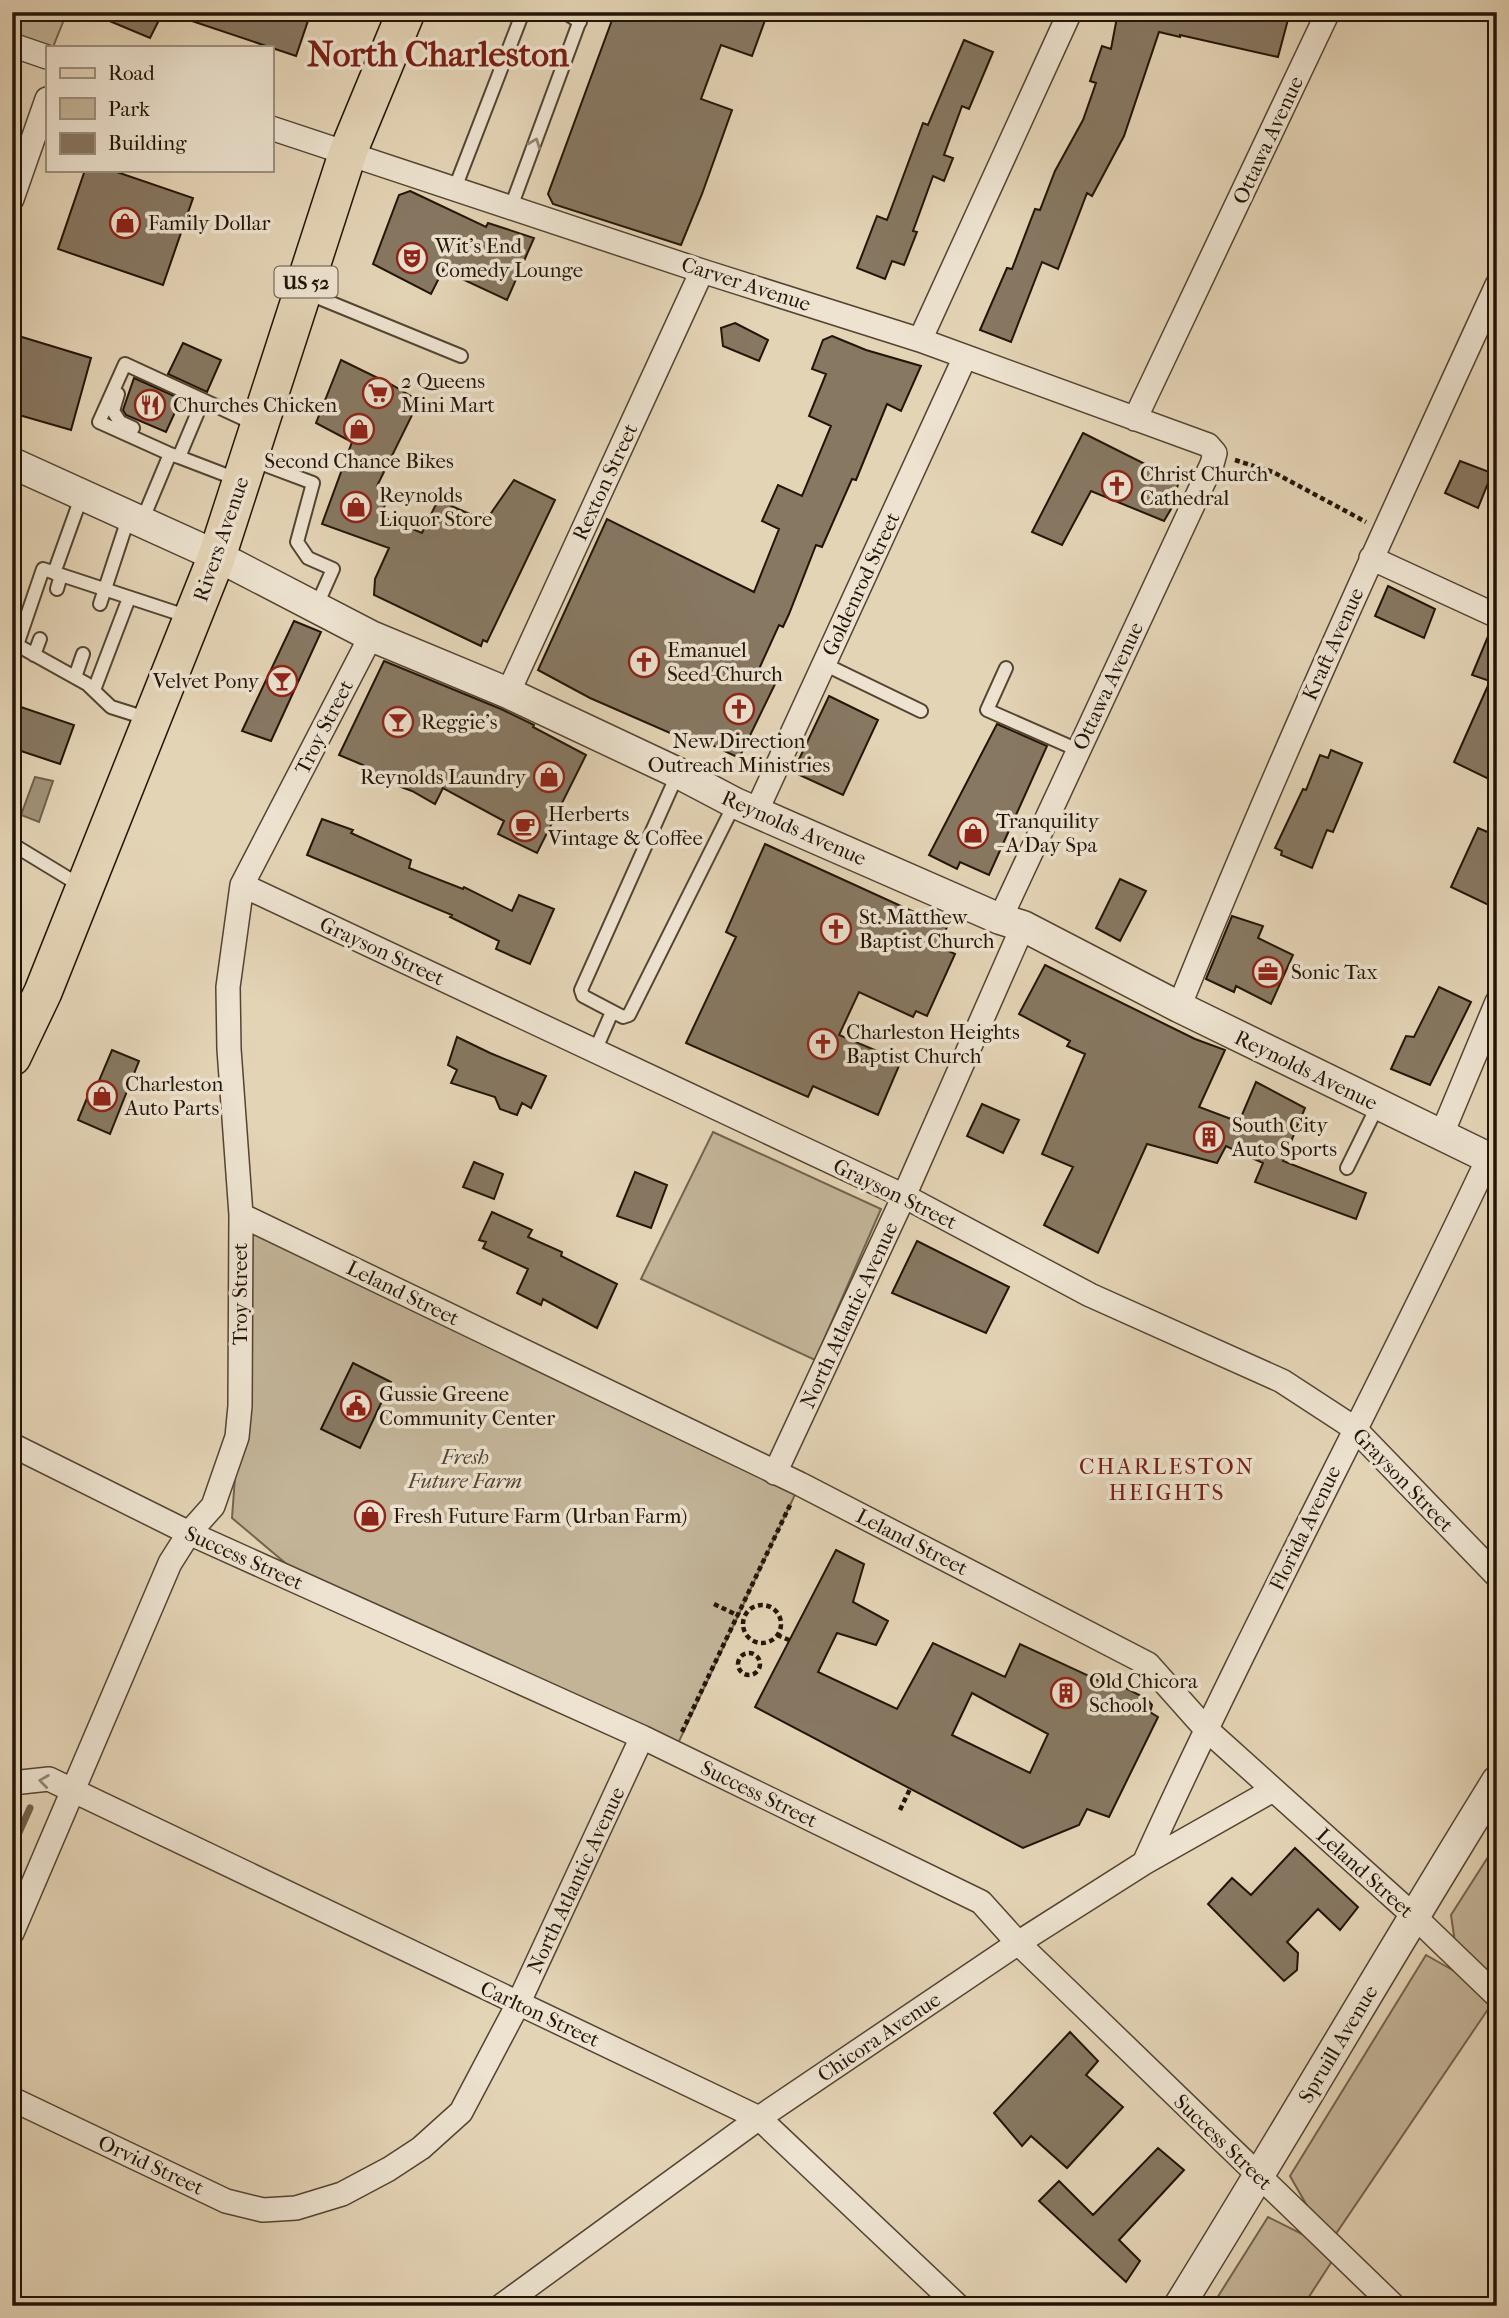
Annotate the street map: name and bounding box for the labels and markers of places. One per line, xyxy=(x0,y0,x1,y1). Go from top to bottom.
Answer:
shop icon: Family Dollar xyxy=(108,206,142,240)
place label: Family Dollar xyxy=(148,211,270,235)
place label: Wit's End Comedy Lounge xyxy=(434,234,583,282)
theatre icon: Wit's End Comedy Lounge xyxy=(395,241,429,275)
place label: 2 Queens Mini Mart xyxy=(401,369,495,417)
supermarket icon: 2 Queens Mini Mart xyxy=(361,376,395,410)
restaurant icon: Churches Chicken xyxy=(133,388,167,422)
place label: Churches Chicken xyxy=(173,393,337,417)
shop icon: Second Chance Bikes xyxy=(342,412,376,446)
place label: Second Chance Bikes xyxy=(264,449,454,473)
place label: Christ Church Cathedral xyxy=(1140,462,1268,510)
church icon: Christ Church Cathedral xyxy=(1100,469,1134,503)
place label: Reynolds Liquor Store xyxy=(379,483,492,531)
shop icon: Reynolds Liquor Store xyxy=(339,490,373,524)
place label: Emanuel Seed-Church xyxy=(667,638,783,686)
church icon: Emanuel Seed-Church xyxy=(627,645,661,679)
bar icon: Velvet Pony xyxy=(265,664,299,698)
place label: Velvet Pony xyxy=(152,669,260,693)
church icon: New Direction Outreach Ministries xyxy=(722,692,756,726)
bar icon: Reggie's xyxy=(381,705,415,739)
place label: Reggie's xyxy=(421,710,498,734)
place label: New Direction Outreach Ministries xyxy=(648,729,830,777)
shop icon: Reynolds Laundry xyxy=(532,760,566,794)
place label: Reynolds Laundry xyxy=(360,765,527,789)
place label: Herberts Vintage & Coffee xyxy=(547,802,703,850)
cafe icon: Herberts Vintage & Coffee xyxy=(508,809,542,843)
place label: Tranquility - A Day Spa xyxy=(996,809,1100,857)
shop icon: Tranquility - A Day Spa xyxy=(956,816,990,850)
place label: St. Matthew Baptist Church xyxy=(859,905,995,953)
church icon: St. Matthew Baptist Church xyxy=(819,912,853,946)
office icon: Sonic Tax xyxy=(1251,955,1285,989)
place label: Sonic Tax xyxy=(1291,960,1377,984)
place label: Charleston Heights Baptist Church xyxy=(846,1020,1020,1068)
church icon: Charleston Heights Baptist Church xyxy=(806,1027,840,1061)
place label: Charleston Auto Parts xyxy=(124,1072,223,1120)
shop icon: Charleston Auto Parts xyxy=(85,1079,119,1113)
place label: South City Auto Sports xyxy=(1231,1113,1337,1161)
building icon: South City Auto Sports xyxy=(1192,1120,1226,1154)
place label: Gussie Greene Community Center xyxy=(379,1382,555,1430)
public building icon: Gussie Greene Community Center xyxy=(339,1389,373,1423)
shop icon: Fresh Future Farm (Urban Farm) xyxy=(353,1499,387,1533)
place label: Fresh Future Farm (Urban Farm) xyxy=(393,1504,687,1528)
place label: Old Chicora School xyxy=(1089,1669,1198,1717)
building icon: Old Chicora School xyxy=(1049,1676,1083,1710)

